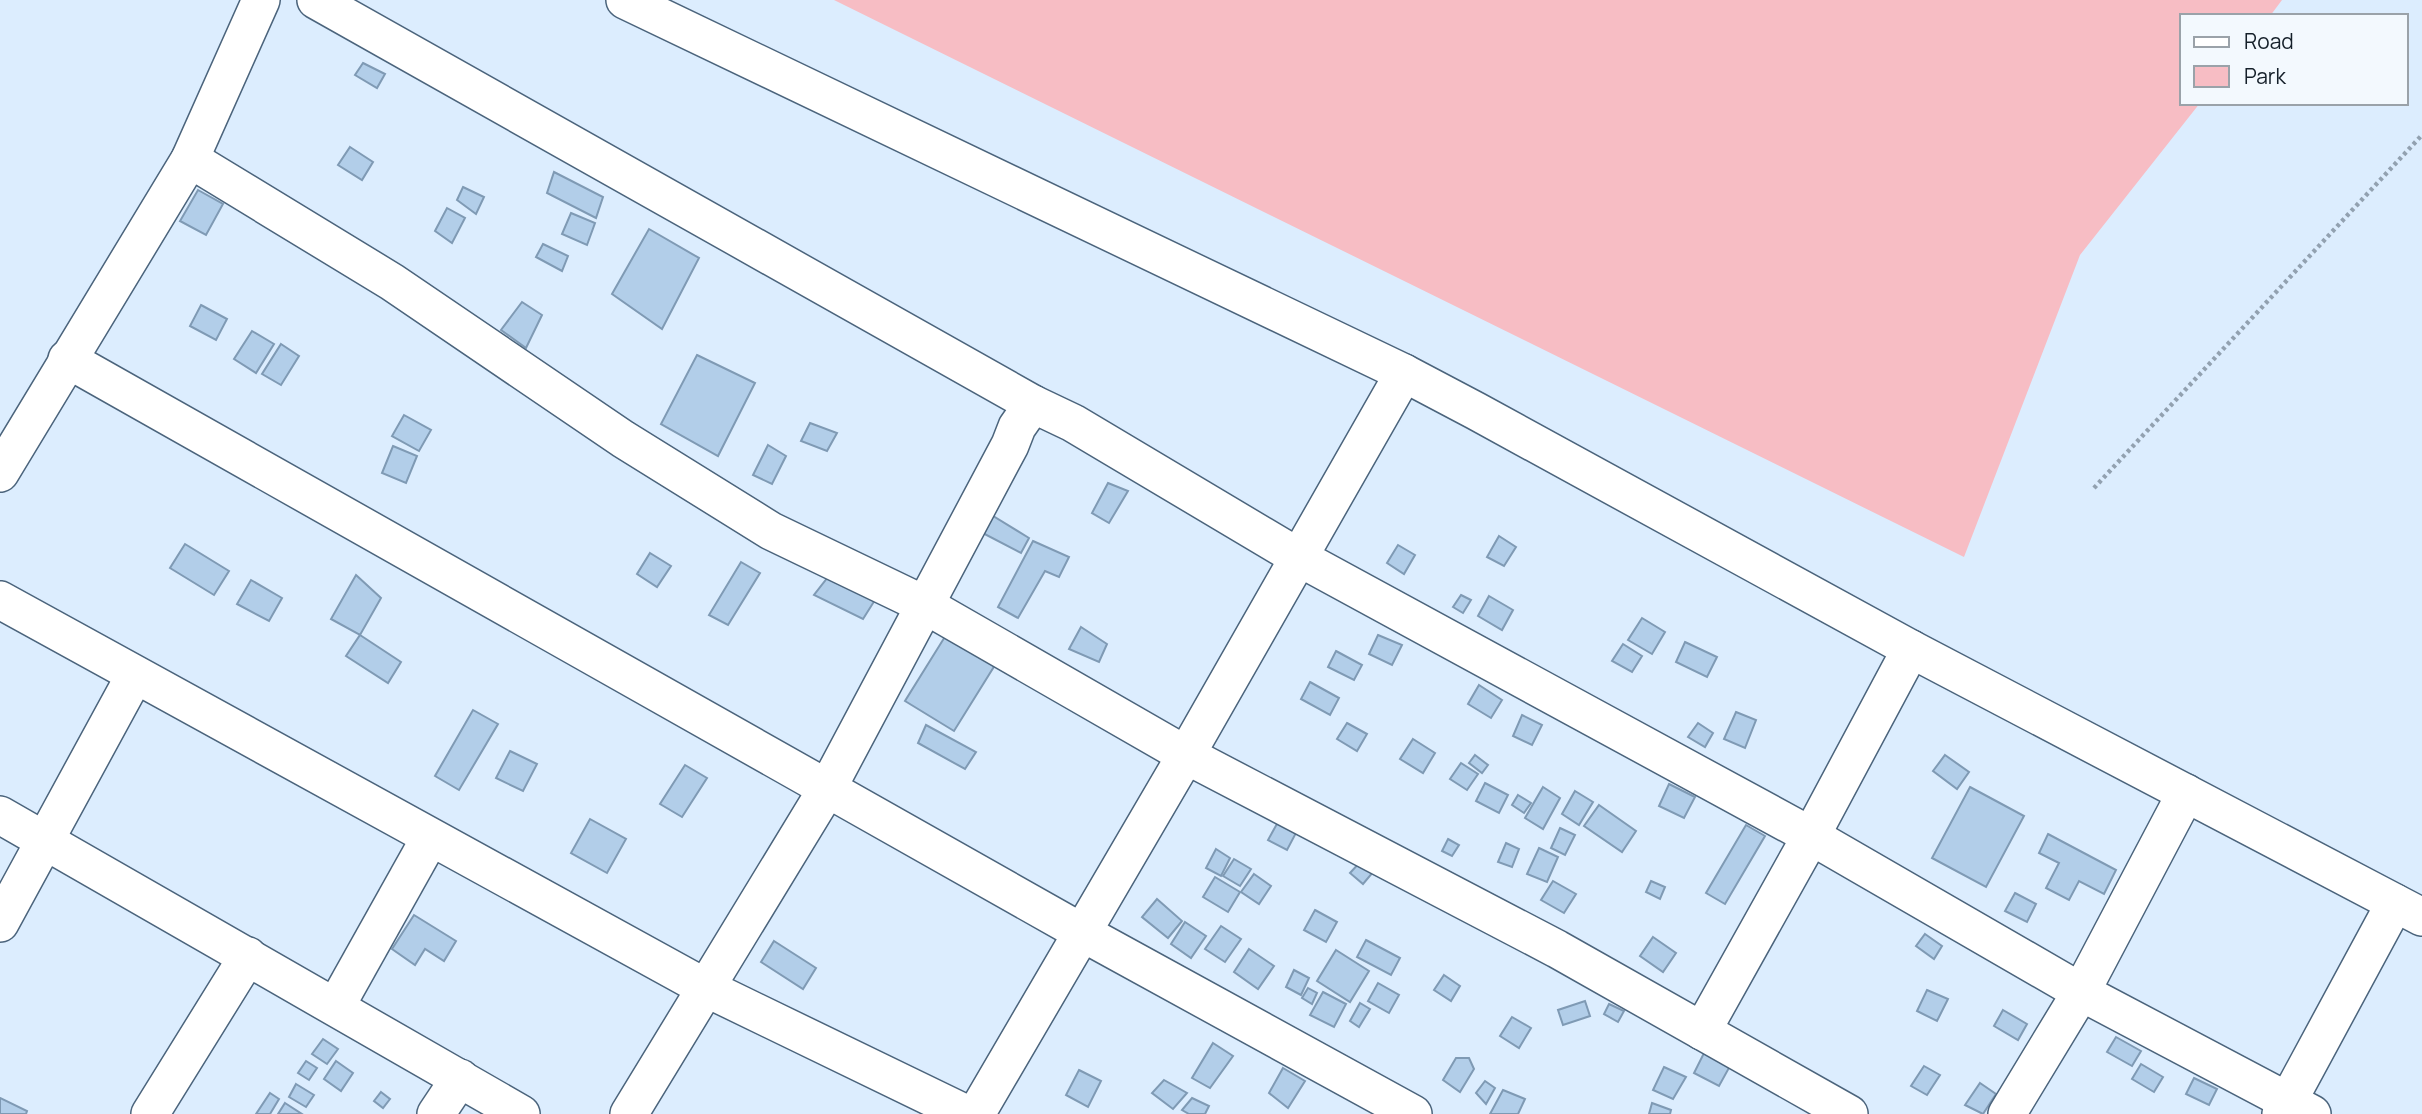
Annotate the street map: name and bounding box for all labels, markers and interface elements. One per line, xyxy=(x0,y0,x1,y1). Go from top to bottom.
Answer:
legend xyxy=(2180,14,2408,105)
text: Road xyxy=(2244,27,2294,55)
text: Park xyxy=(2244,62,2286,90)

